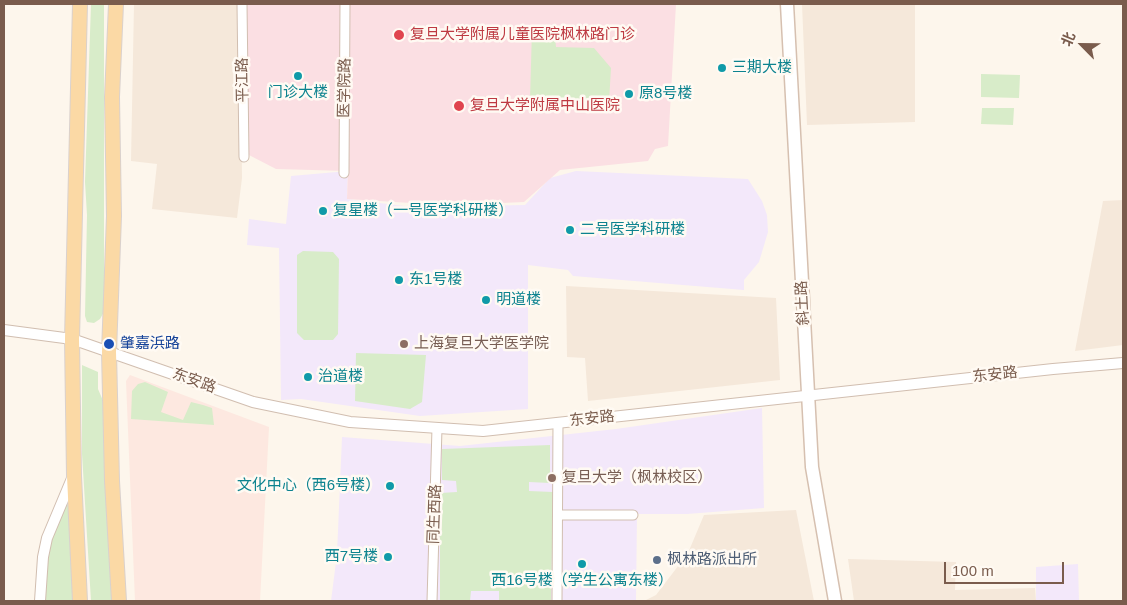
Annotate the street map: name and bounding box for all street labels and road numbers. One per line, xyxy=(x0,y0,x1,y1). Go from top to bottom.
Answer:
street label: 平江路 xyxy=(234,57,252,103)
street label: 医学院路 xyxy=(335,58,355,118)
street label: 斜土路 xyxy=(793,280,813,326)
street label: 东安路 xyxy=(972,364,1018,386)
street label: 东安路 xyxy=(170,365,218,397)
street label: 东安路 xyxy=(569,408,615,430)
street label: 同生西路 xyxy=(425,484,445,544)

